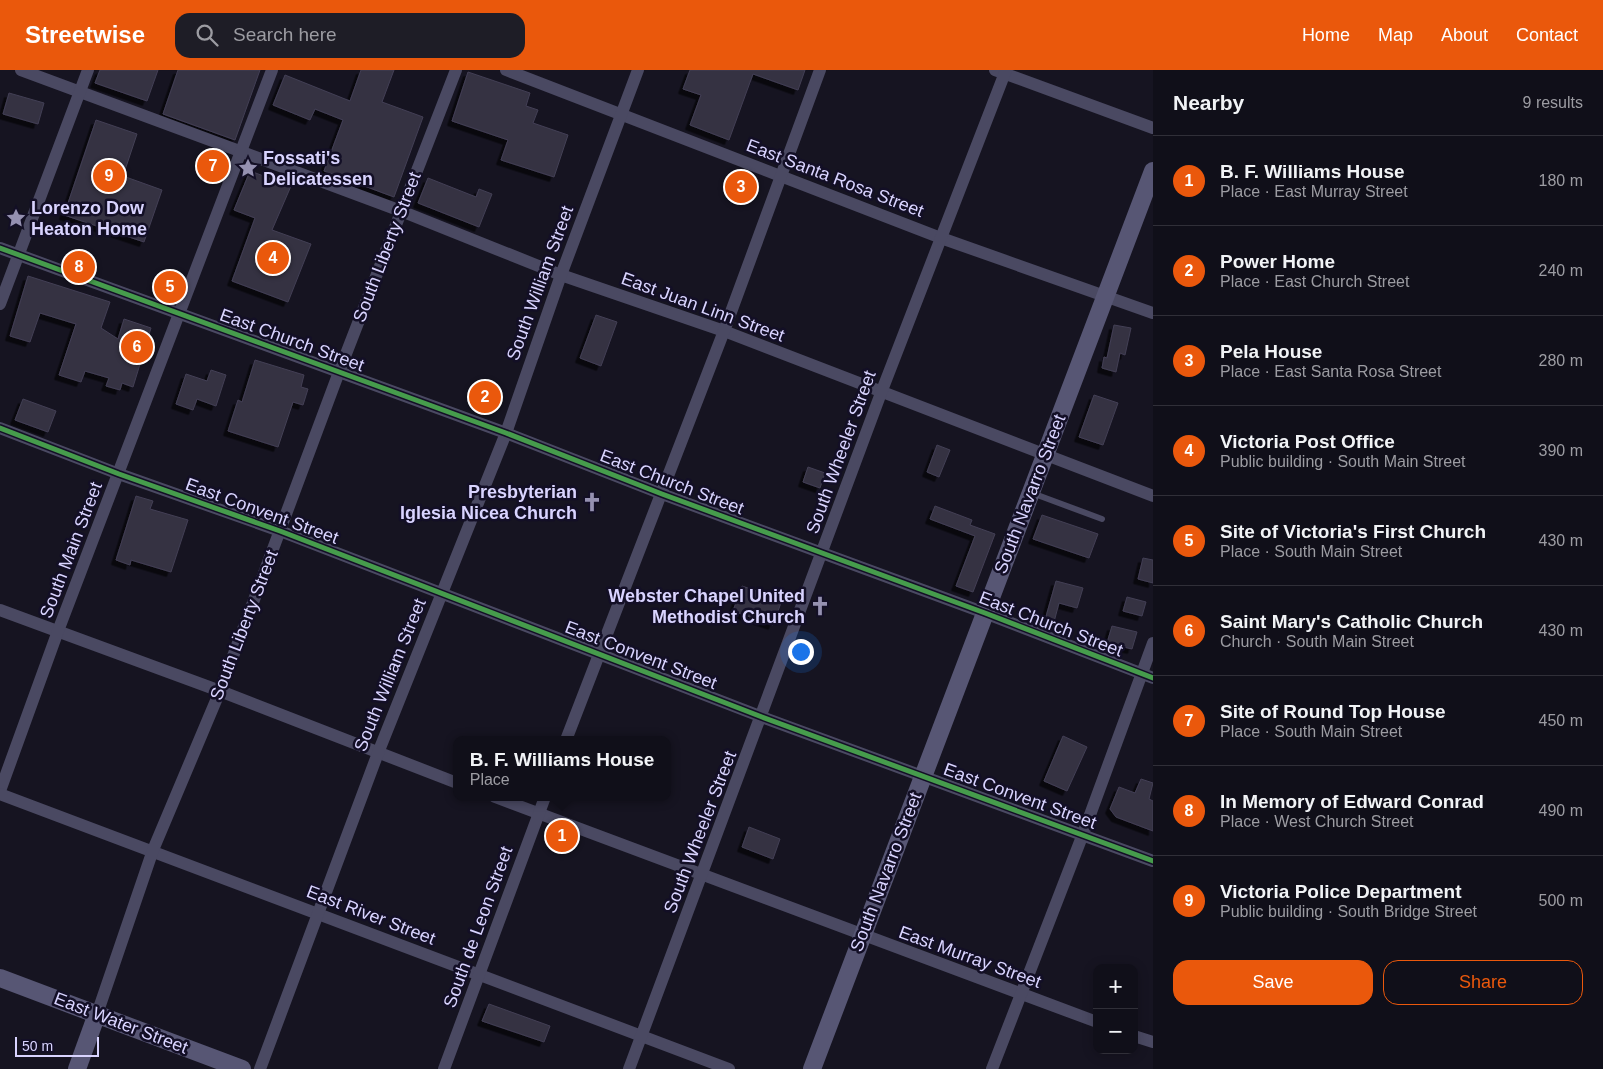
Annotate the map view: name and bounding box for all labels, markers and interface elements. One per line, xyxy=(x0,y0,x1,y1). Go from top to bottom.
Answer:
search box xyxy=(175,13,525,58)
text: Streetwise xyxy=(25,21,145,48)
icon: search xyxy=(193,21,221,49)
text: Search here xyxy=(233,24,337,45)
text: Home xyxy=(1302,25,1350,45)
text: Map xyxy=(1378,25,1413,45)
text: About xyxy=(1441,25,1488,45)
text: Contact xyxy=(1516,25,1578,45)
text: Nearby xyxy=(1173,91,1244,114)
text: 9 results xyxy=(1523,94,1583,111)
street label: East Santa Rosa Street xyxy=(744,135,926,221)
pin: 7 xyxy=(197,147,229,185)
place label: Fossati's Delicatessen xyxy=(263,148,373,189)
pin: 9 xyxy=(93,157,125,195)
place icon: Fossati's Delicatessen xyxy=(237,157,259,179)
text: B. F. Williams House xyxy=(1220,161,1405,182)
pin: 3 xyxy=(725,168,757,206)
street label: South Liberty Street xyxy=(349,169,425,325)
text: 1 xyxy=(1185,172,1193,189)
text: 180 m xyxy=(1539,172,1583,189)
text: Place · East Murray Street xyxy=(1220,183,1408,200)
place label: Lorenzo Dow Heaton Home xyxy=(31,198,147,239)
street label: South William Street xyxy=(503,203,577,363)
place icon: Lorenzo Dow Heaton Home xyxy=(5,207,27,229)
pin: 4 xyxy=(257,239,289,277)
pin: 8 xyxy=(63,248,95,286)
text: Power Home xyxy=(1220,251,1335,272)
text: 2 xyxy=(1185,262,1193,279)
text: 240 m xyxy=(1539,262,1583,279)
pin: 5 xyxy=(154,268,186,306)
street label: East Juan Linn Street xyxy=(619,268,787,346)
text: Place · East Church Street xyxy=(1220,273,1409,290)
street label: East Church Street xyxy=(217,305,367,375)
pin: 6 xyxy=(121,328,153,366)
text: Pela House xyxy=(1220,341,1322,362)
text: 3 xyxy=(1185,352,1193,369)
text: 280 m xyxy=(1539,352,1583,369)
text: Place · East Santa Rosa Street xyxy=(1220,363,1441,380)
street label: South Wheeler Street xyxy=(802,368,880,536)
pin: 2 xyxy=(469,378,501,416)
street label: South Navarro Street xyxy=(990,411,1070,577)
text: Victoria Post Office xyxy=(1220,431,1395,452)
text: 4 xyxy=(1185,442,1193,459)
text: 390 m xyxy=(1539,442,1583,459)
street label: East Church Street xyxy=(597,445,747,519)
text: Public building · South Main Street xyxy=(1220,453,1465,470)
street label: East Convent Street xyxy=(183,474,341,548)
street label: South Main Street xyxy=(36,479,106,621)
place label: Presbyterian Iglesia Nicea Church xyxy=(400,482,577,523)
church icon: Presbyterian Iglesia Nicea Church xyxy=(581,491,603,513)
text: Site of Victoria's First Church xyxy=(1220,521,1486,542)
text: 5 xyxy=(1185,532,1193,549)
text: 430 m xyxy=(1539,532,1583,549)
text: Place · South Main Street xyxy=(1220,543,1402,560)
street label: South Liberty Street xyxy=(206,547,282,703)
place label: Webster Chapel United Methodist Church xyxy=(608,586,805,627)
street label: East Church Street xyxy=(976,587,1126,661)
church icon: Webster Chapel United Methodist Church xyxy=(809,595,831,617)
street label: South William Street xyxy=(350,596,430,754)
text: Saint Mary's Catholic Church xyxy=(1220,611,1483,632)
street label: East Convent Street xyxy=(562,617,720,693)
text: 6 xyxy=(1185,622,1193,639)
text: 430 m xyxy=(1539,622,1583,639)
text: Church · South Main Street xyxy=(1220,633,1414,650)
your location xyxy=(788,639,814,665)
text: Site of Round Top House xyxy=(1220,701,1446,722)
text: 7 xyxy=(1185,712,1193,729)
text: 450 m xyxy=(1539,712,1583,729)
text: Place · South Main Street xyxy=(1220,723,1402,740)
popup xyxy=(453,736,671,801)
street label: South Wheeler Street xyxy=(660,748,740,916)
text: B. F. Williams House xyxy=(470,749,654,770)
street label: East Convent Street xyxy=(941,759,1099,833)
text: Place xyxy=(470,771,510,788)
street label: South Navarro Street xyxy=(846,789,926,955)
text: In Memory of Edward Conrad xyxy=(1220,791,1484,812)
text: 8 xyxy=(1185,802,1193,819)
text: 490 m xyxy=(1539,802,1583,819)
text: Place · West Church Street xyxy=(1220,813,1414,830)
pin: 1 xyxy=(546,817,578,855)
street label: South de Leon Street xyxy=(440,844,516,1010)
street label: East River Street xyxy=(304,881,438,949)
text: Victoria Police Department xyxy=(1220,881,1461,902)
text: 9 xyxy=(1185,892,1193,909)
text: 500 m xyxy=(1539,892,1583,909)
text: Public building · South Bridge Street xyxy=(1220,903,1477,920)
street label: East Murray Street xyxy=(896,922,1044,992)
button: Save xyxy=(1173,960,1373,1005)
button: Share xyxy=(1383,960,1583,1005)
map controls xyxy=(1093,964,1138,1054)
button: + xyxy=(1093,964,1138,1009)
street label: East Water Street xyxy=(51,988,191,1058)
button: − xyxy=(1093,1009,1138,1054)
scale bar xyxy=(15,1034,99,1057)
text: 50 m xyxy=(22,1038,53,1054)

